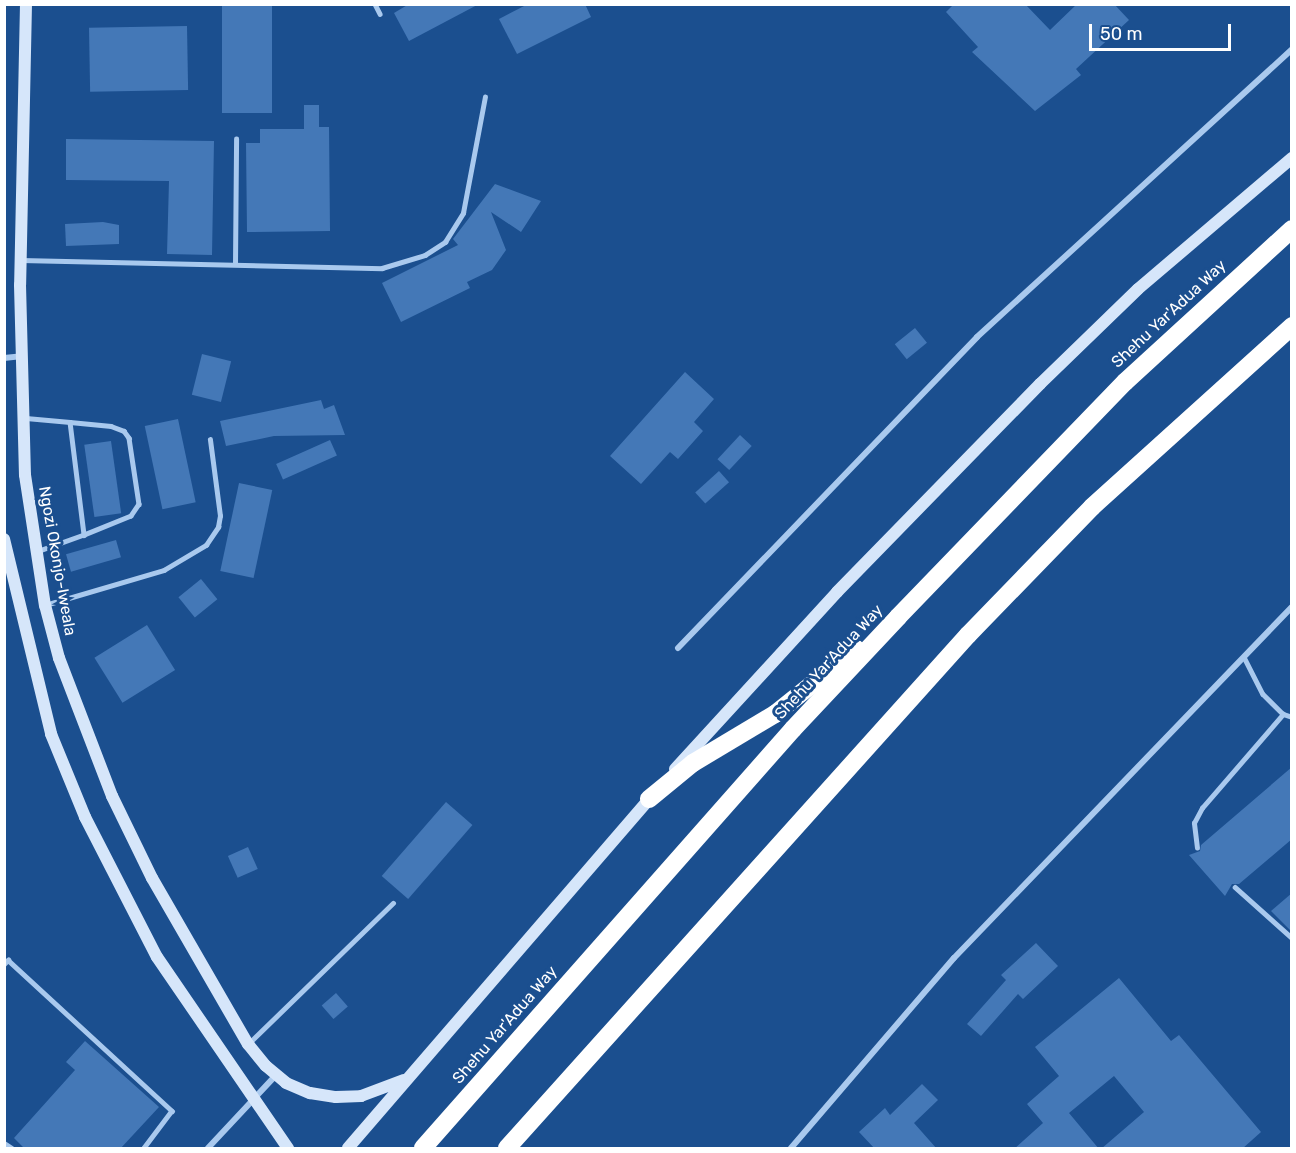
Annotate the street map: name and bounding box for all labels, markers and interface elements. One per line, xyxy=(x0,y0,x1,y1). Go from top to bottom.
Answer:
scale bar xyxy=(1092,12,1234,50)
text: 50 m xyxy=(1100,23,1143,45)
street label: Shehu Yar'Adua Way xyxy=(1107,256,1231,372)
street label: Ngozi Okonjo-Iweala xyxy=(34,485,80,637)
street label: Shehu Yar'Adua Way xyxy=(771,600,887,724)
street label: Shehu Yar'Adua Way xyxy=(448,962,562,1088)

